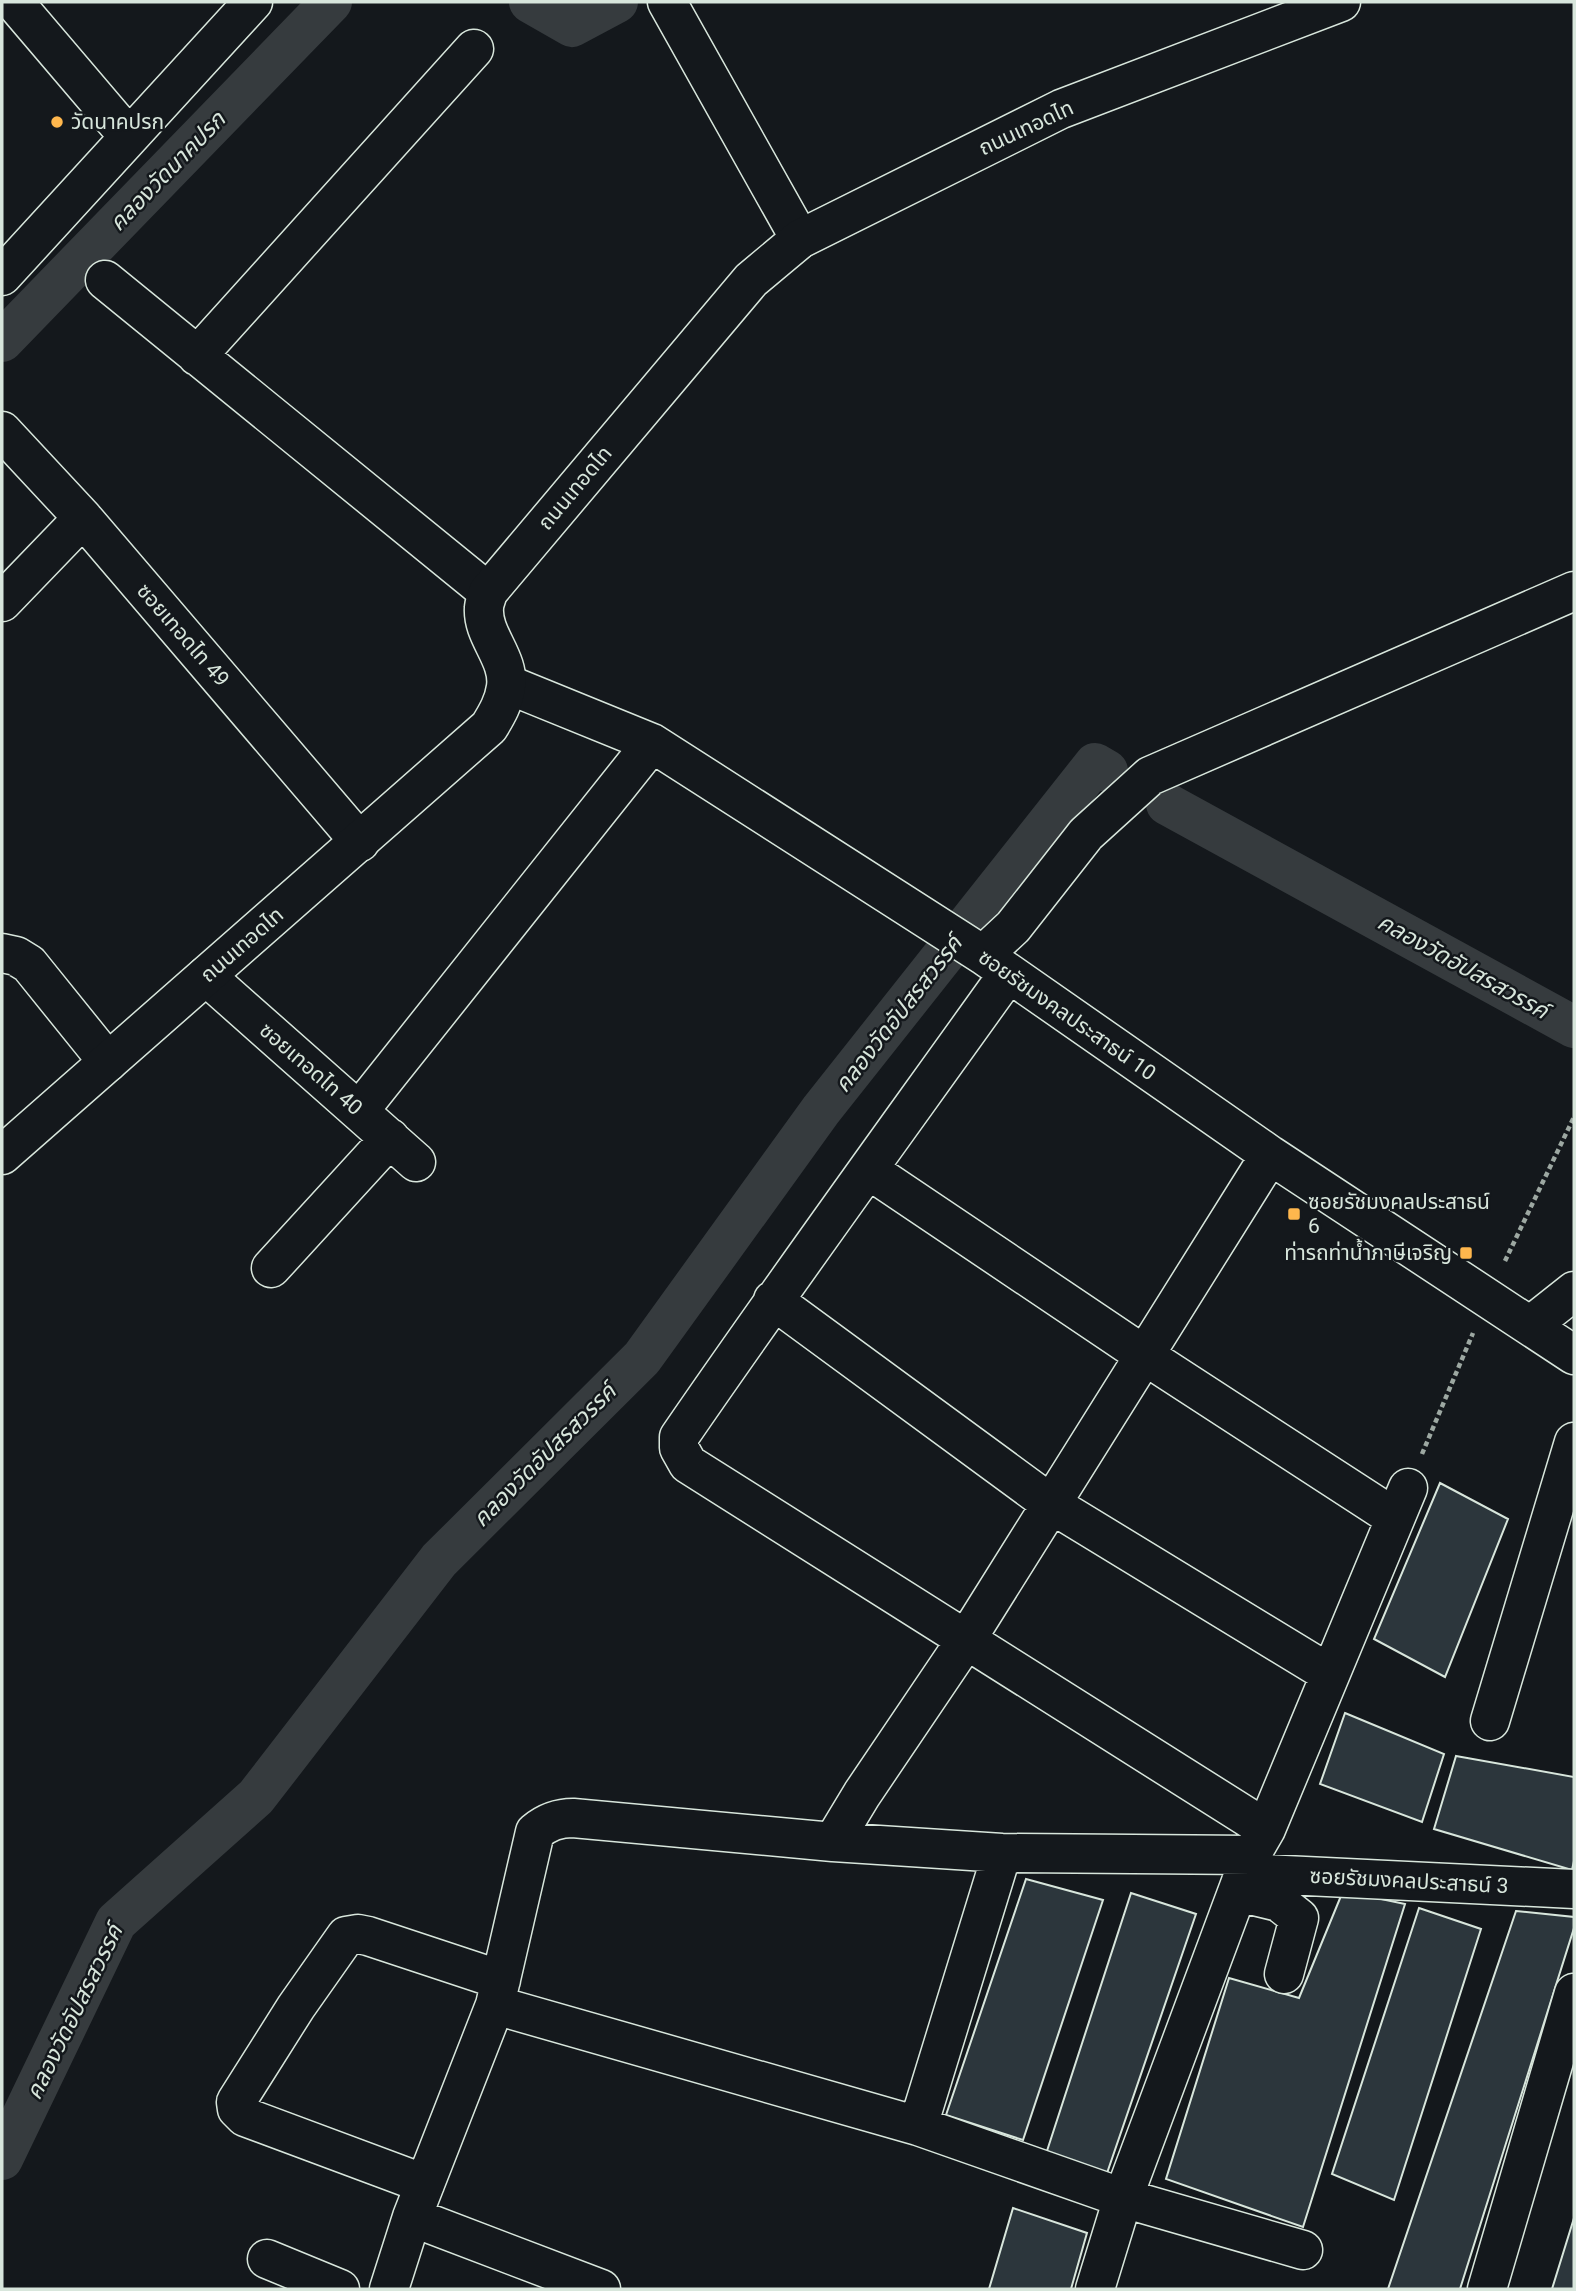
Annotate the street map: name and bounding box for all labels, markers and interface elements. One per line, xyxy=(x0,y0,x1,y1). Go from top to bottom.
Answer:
street label: ถนนเทอดไท xyxy=(975,96,1077,160)
water label: คลองวัดนาคปรก xyxy=(104,105,232,236)
place label: วัดนาคปรก xyxy=(71,110,164,134)
marker: วัดนาคปรก xyxy=(49,114,65,130)
street label: ถนนเทอดไท xyxy=(533,441,617,535)
street label: ซอยเทอดไท 49 xyxy=(132,579,234,691)
street label: ถนนเทอดไท xyxy=(196,903,288,987)
water label: คลองวัดอัปสรสวรรค์ xyxy=(1373,908,1556,1026)
water label: คลองวัดอัปสรสวรรค์ xyxy=(829,928,970,1098)
street label: ซอยรัชมงคลประสาธน์ 10 xyxy=(974,945,1160,1085)
street label: ซอยเทอดไท 40 xyxy=(255,1018,367,1120)
place label: ซอยรัชมงคลประสาธน์ 6 xyxy=(1308,1190,1490,1238)
marker: ซอยรัชมงคลประสาธน์ 6 xyxy=(1286,1206,1302,1222)
place label: ท่ารถท่าน้ำภาษีเจริญ xyxy=(1284,1238,1452,1265)
marker: ท่ารถท่าน้ำภาษีเจริญ xyxy=(1458,1245,1474,1261)
water label: คลองวัดอัปสรสวรรค์ xyxy=(467,1376,624,1532)
street label: ซอยรัชมงคลประสาธน์ 3 xyxy=(1309,1864,1509,1898)
water label: คลองวัดอัปสรสวรรค์ xyxy=(20,1917,130,2104)

